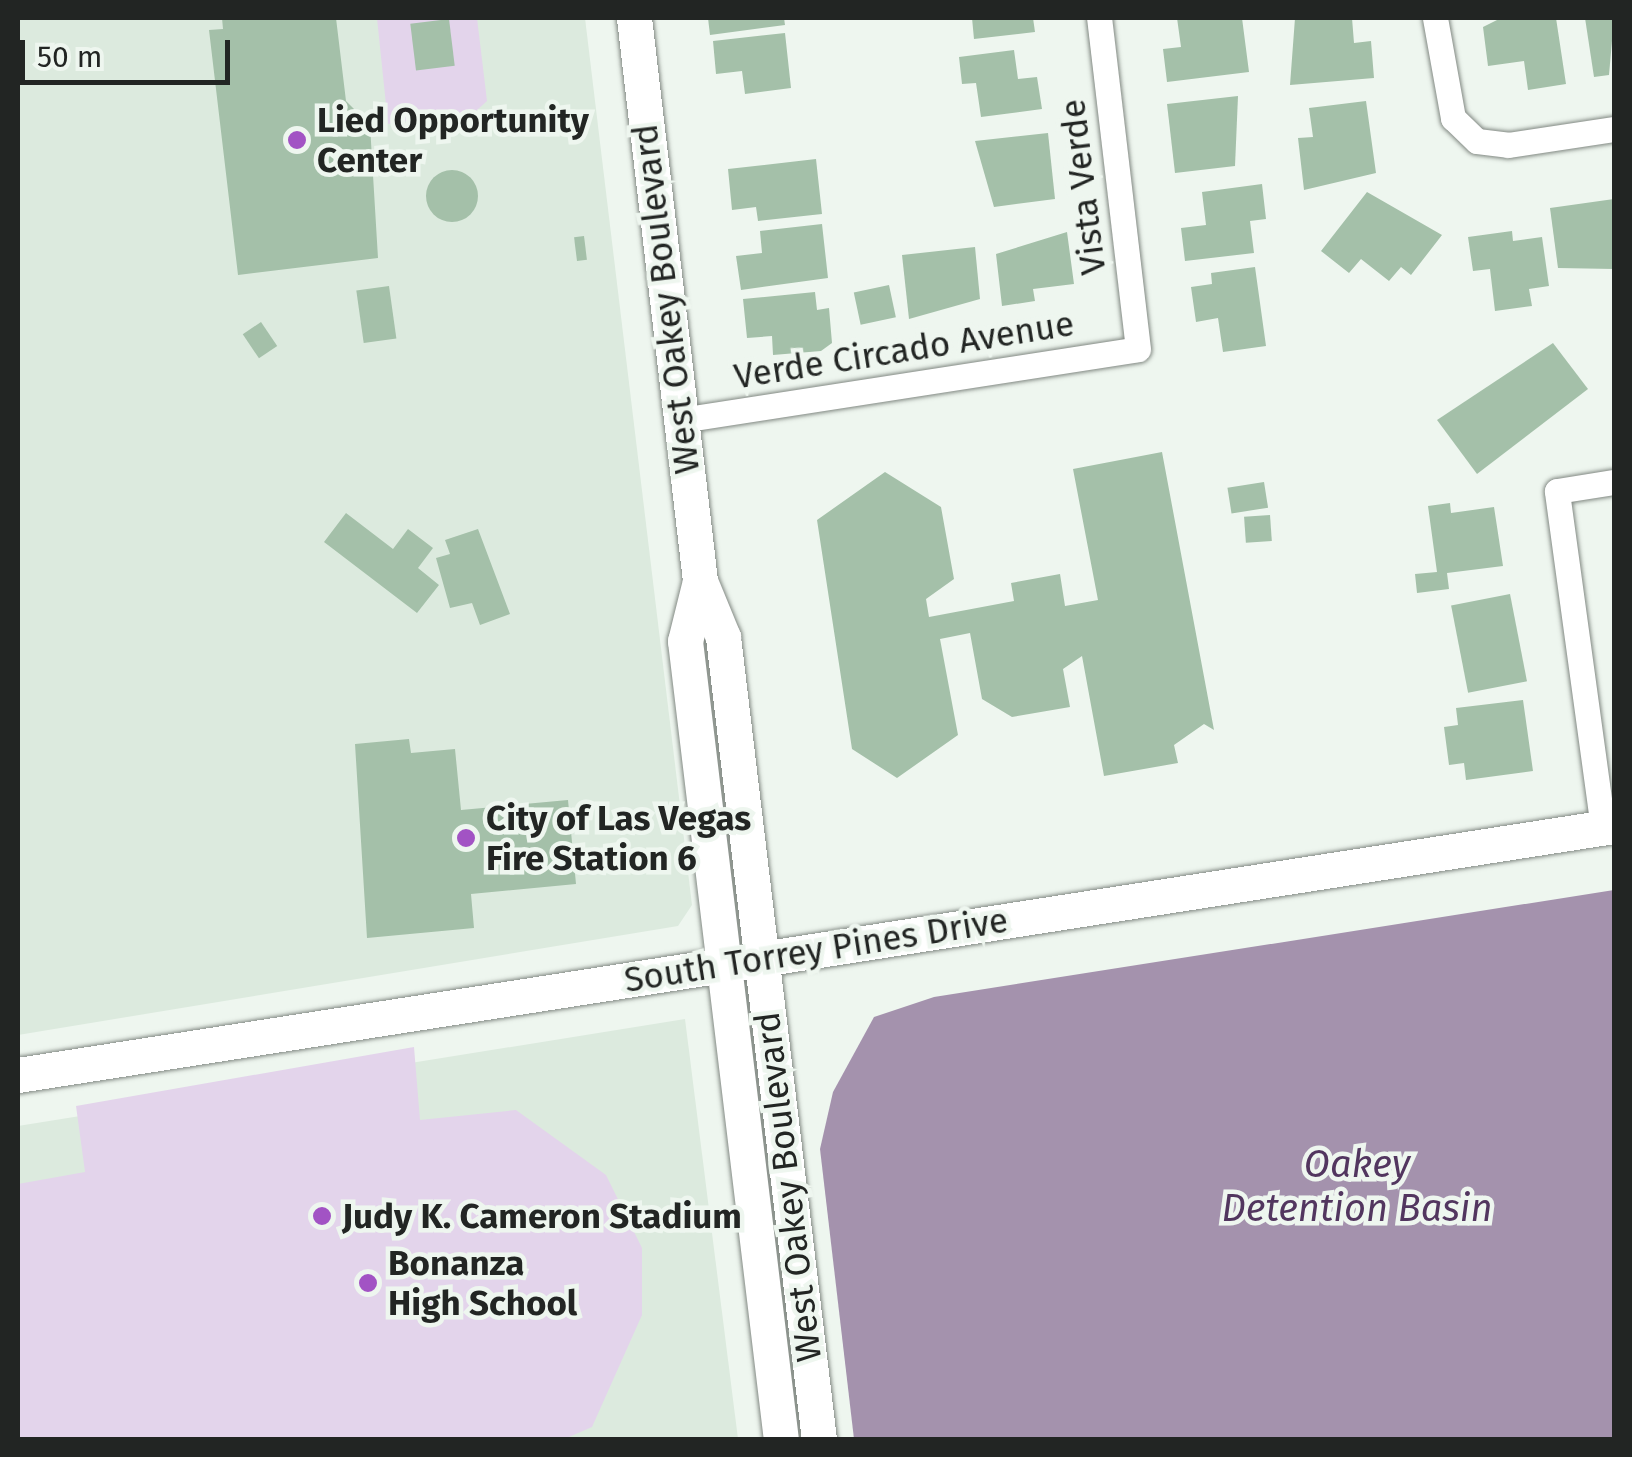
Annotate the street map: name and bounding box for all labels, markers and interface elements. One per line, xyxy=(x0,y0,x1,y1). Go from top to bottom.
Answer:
scale bar xyxy=(25,20,235,82)
text: 50 m xyxy=(37,39,102,75)
street label: Vista Verde xyxy=(1051,97,1115,277)
place label: Lied Opportunity Center xyxy=(317,99,589,181)
street label: West Oakey Boulevard xyxy=(624,122,708,476)
marker: Lied Opportunity Center xyxy=(286,129,308,151)
street label: Verde Circado Avenue xyxy=(731,302,1077,398)
place label: City of Las Vegas Fire Station 6 xyxy=(486,797,751,879)
marker: City of Las Vegas Fire Station 6 xyxy=(455,827,477,849)
street label: South Torrey Pines Drive xyxy=(621,899,1011,1001)
street label: West Oakey Boulevard xyxy=(746,1010,830,1364)
water label: Oakey Detention Basin xyxy=(1222,1142,1492,1232)
place label: Judy K. Cameron Stadium xyxy=(342,1195,742,1237)
marker: Judy K. Cameron Stadium xyxy=(311,1205,333,1227)
place label: Bonanza High School xyxy=(388,1242,577,1324)
marker: Bonanza High School xyxy=(357,1272,379,1294)

